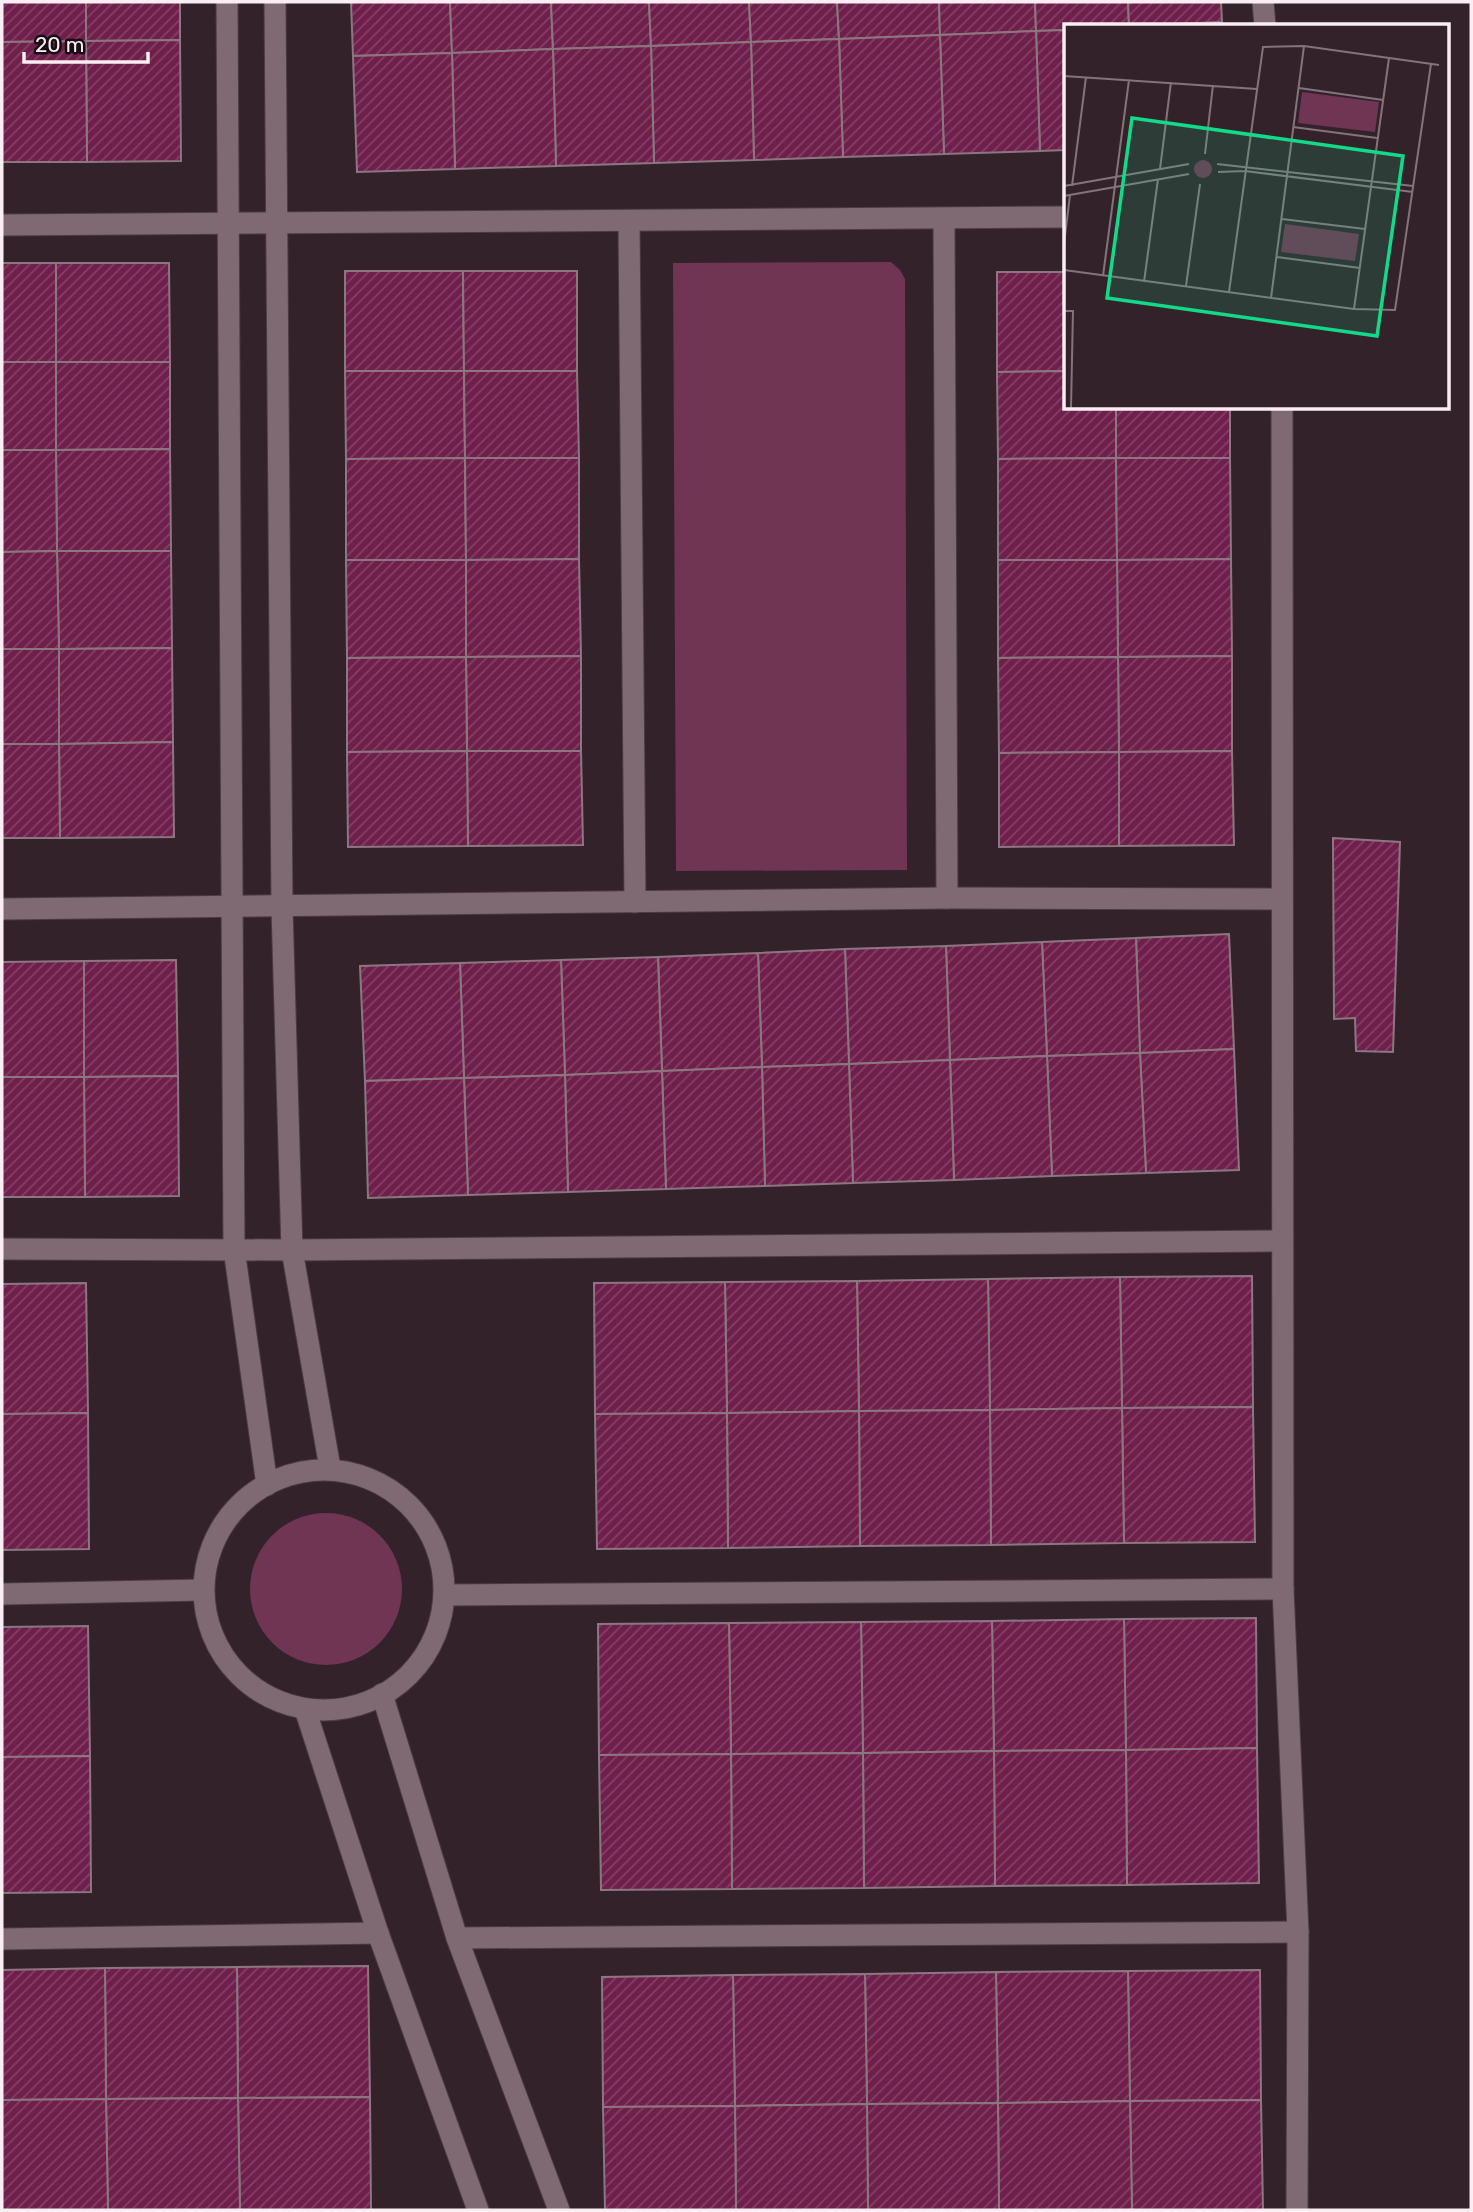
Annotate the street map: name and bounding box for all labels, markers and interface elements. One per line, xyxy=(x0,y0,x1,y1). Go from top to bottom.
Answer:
scale bar xyxy=(24,21,149,65)
inset map xyxy=(1064,24,1448,410)
text: 20 m xyxy=(35,32,84,57)

